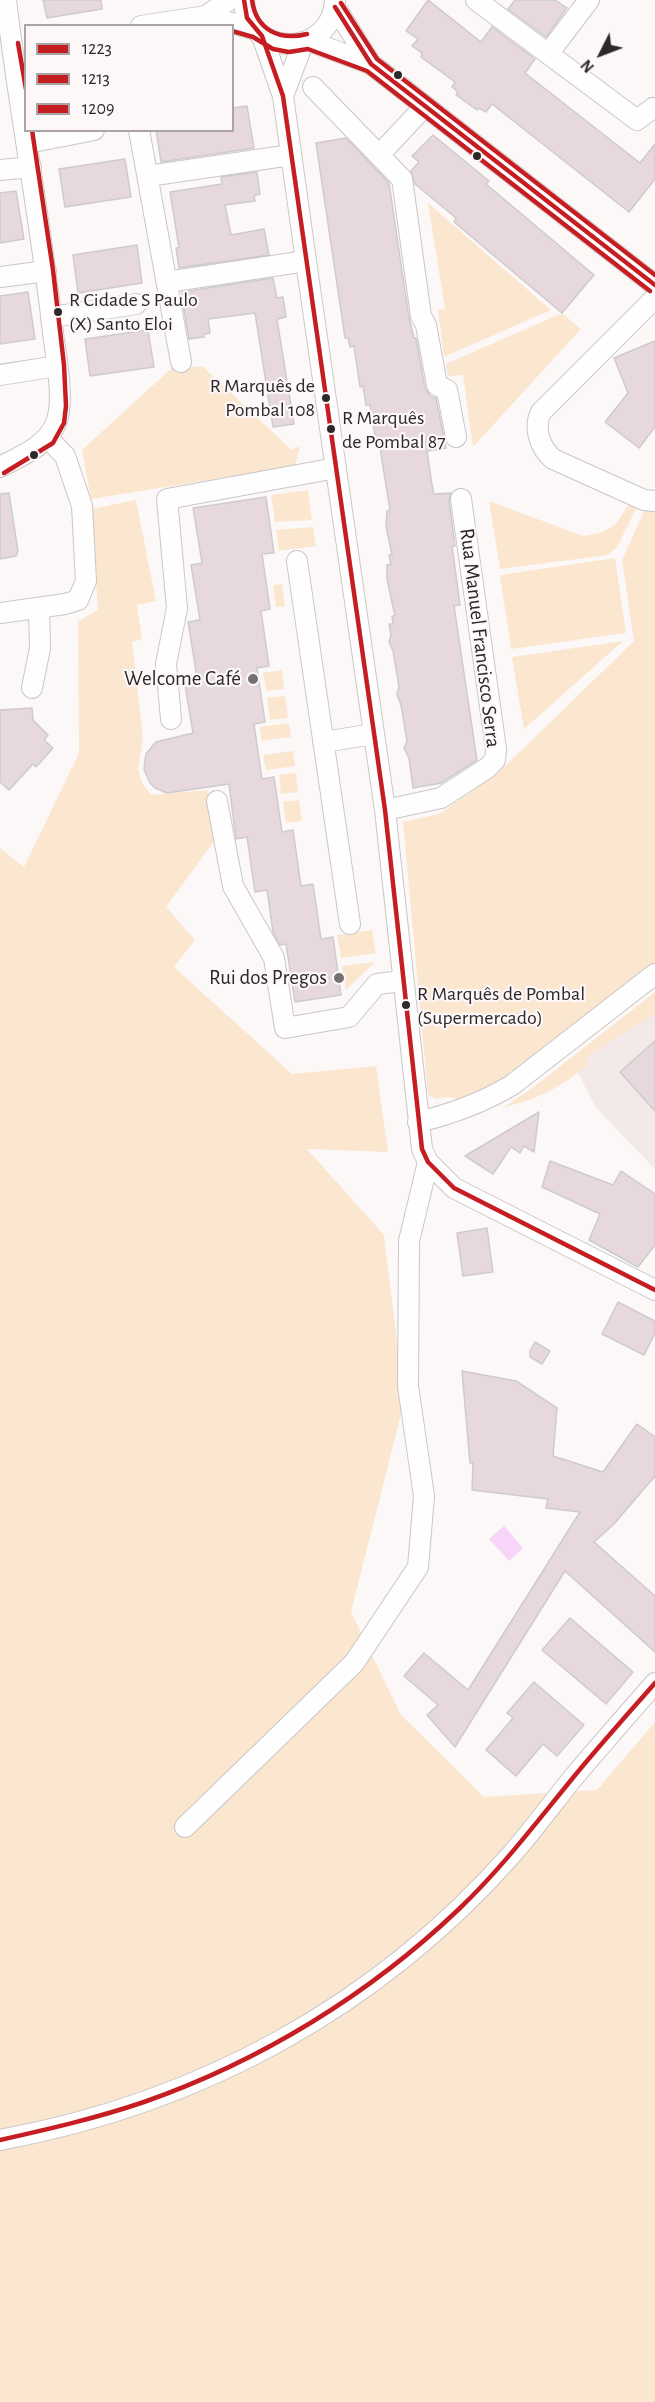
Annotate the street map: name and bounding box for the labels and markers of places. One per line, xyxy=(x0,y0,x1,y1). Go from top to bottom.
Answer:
unlabelled marker xyxy=(392,69,404,81)
unlabelled marker xyxy=(471,150,483,162)
place label: R Cidade S Paulo (X) Santo Eloi xyxy=(69,288,198,335)
marker: R Cidade S Paulo (X) Santo Eloi xyxy=(52,306,64,318)
place label: R Marquês de Pombal 108 xyxy=(210,374,315,421)
marker: R Marquês de Pombal 108 xyxy=(320,392,332,404)
place label: R Marquês de Pombal 87 xyxy=(342,406,446,453)
marker: R Marquês de Pombal 87 xyxy=(325,423,337,435)
unlabelled marker xyxy=(28,449,40,461)
place label: Welcome Café xyxy=(124,666,241,692)
marker: Welcome Café xyxy=(246,672,260,686)
place label: Rui dos Pregos xyxy=(209,965,327,991)
marker: Rui dos Pregos xyxy=(332,971,346,985)
place label: R Marquês de Pombal (Supermercado) xyxy=(417,982,585,1029)
marker: R Marquês de Pombal (Supermercado) xyxy=(400,999,412,1011)

